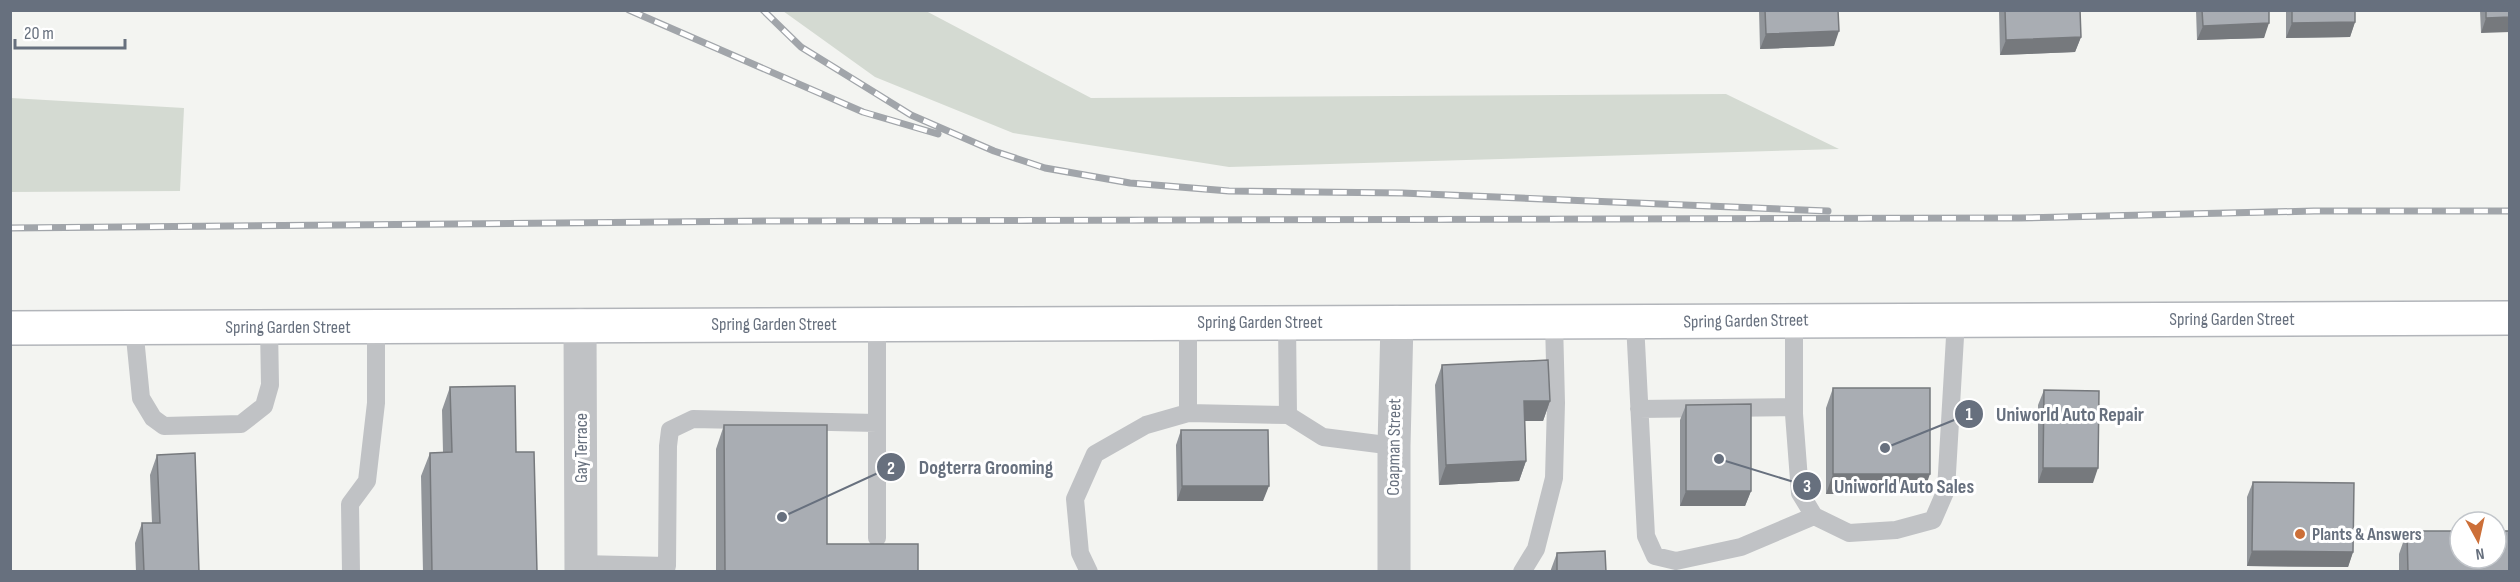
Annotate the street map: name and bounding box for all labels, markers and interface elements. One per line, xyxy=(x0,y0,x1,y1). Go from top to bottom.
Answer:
scale bar xyxy=(15,12,124,50)
text: 20 m xyxy=(24,23,54,44)
street label: Spring Garden Street xyxy=(1683,309,1809,333)
street label: Spring Garden Street xyxy=(2169,309,2295,330)
street label: Spring Garden Street xyxy=(1197,312,1323,333)
street label: Spring Garden Street xyxy=(711,314,837,335)
street label: Spring Garden Street xyxy=(225,317,351,338)
callout: Uniworld Auto Repair xyxy=(1954,395,2156,433)
street label: Coapman Street xyxy=(1383,398,1405,496)
text: Uniworld Auto Repair xyxy=(1996,403,2144,427)
text: 1 xyxy=(1965,404,1973,425)
street label: Gay Terrace xyxy=(571,413,592,483)
callout: Dogterra Grooming xyxy=(876,448,1065,486)
text: Dogterra Grooming xyxy=(919,456,1054,480)
text: 2 xyxy=(887,458,895,479)
callout: Uniworld Auto Sales xyxy=(1792,467,1986,505)
text: Uniworld Auto Sales xyxy=(1834,475,1974,499)
text: 3 xyxy=(1803,476,1811,497)
north arrow xyxy=(2448,510,2508,570)
place label: Plants & Answers xyxy=(2312,524,2422,545)
marker: Plants & Answers xyxy=(2293,527,2307,541)
text: N xyxy=(2474,543,2485,563)

